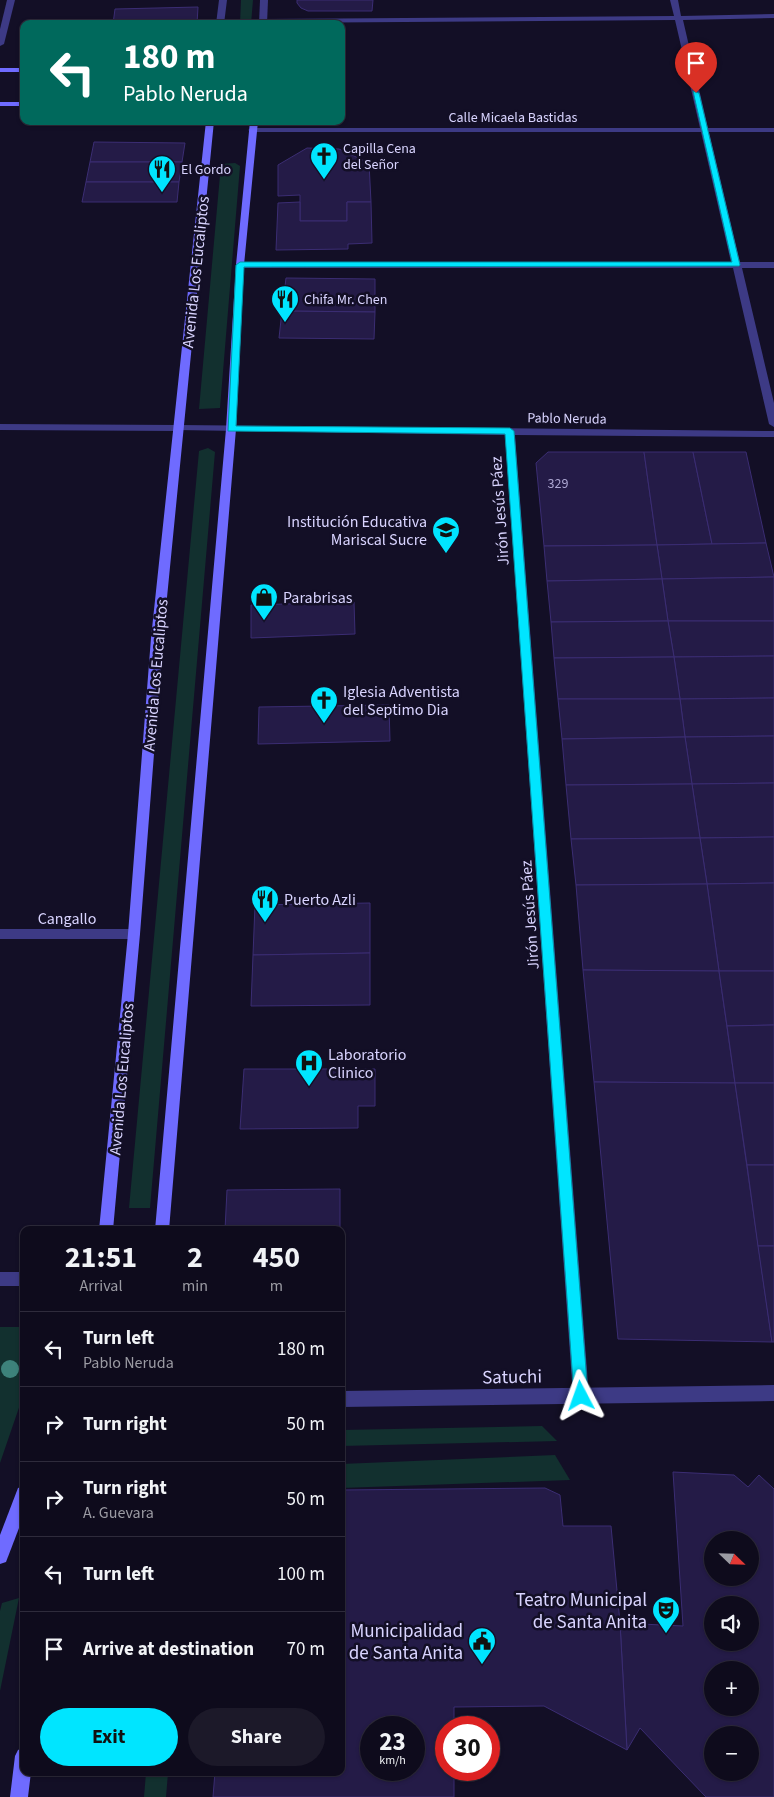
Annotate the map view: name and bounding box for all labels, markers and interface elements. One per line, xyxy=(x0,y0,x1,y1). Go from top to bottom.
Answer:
text: 180 m xyxy=(123,32,215,82)
icon: left xyxy=(40,40,105,105)
pin xyxy=(675,42,717,93)
icon: arrive xyxy=(682,49,710,77)
text: Pablo Neruda xyxy=(123,78,248,110)
street label: Calle Micaela Bastidas xyxy=(449,108,578,128)
place label: Capilla Cena del Señor xyxy=(343,139,416,175)
church icon: Capilla Cena del Señor xyxy=(309,141,339,180)
restaurant icon: El Gordo xyxy=(147,154,177,193)
place label: El Gordo xyxy=(181,160,231,180)
street label: Avenida Los Eucaliptos xyxy=(177,195,215,349)
restaurant icon: Chifa Mr. Chen xyxy=(270,284,300,323)
place label: Chifa Mr. Chen xyxy=(304,290,387,310)
street label: Pablo Neruda xyxy=(527,408,607,430)
street label: Jirón Jesús Páez xyxy=(485,455,515,566)
house number: 329 xyxy=(548,474,568,494)
place label: Institución Educativa Mariscal Sucre xyxy=(287,511,427,551)
school or university icon: Institución Educativa Mariscal Sucre xyxy=(431,515,461,554)
shop icon: Parabrisas xyxy=(249,582,279,621)
place label: Parabrisas xyxy=(283,587,353,609)
street label: Avenida Los Eucaliptos xyxy=(138,598,174,752)
place label: Iglesia Adventista del Septimo Dia xyxy=(343,681,460,721)
church icon: Iglesia Adventista del Septimo Dia xyxy=(309,685,339,724)
street label: Jirón Jesús Páez xyxy=(515,859,545,970)
restaurant icon: Puerto Azli xyxy=(250,884,280,923)
place label: Puerto Azli xyxy=(284,889,356,911)
street label: Cangallo xyxy=(38,908,96,930)
street label: Avenida Los Eucaliptos xyxy=(104,1002,140,1156)
place label: Laboratorio Clinico xyxy=(328,1044,406,1084)
hospital icon: Laboratorio Clinico xyxy=(294,1048,324,1087)
text: 21:51 xyxy=(65,1236,137,1279)
text: 2 xyxy=(187,1236,203,1279)
text: 450 xyxy=(253,1236,300,1279)
text: Arrival xyxy=(79,1275,122,1297)
text: min xyxy=(182,1275,208,1297)
text: m xyxy=(270,1275,283,1297)
text: Turn left xyxy=(83,1325,154,1352)
icon: left xyxy=(40,1335,68,1363)
text: 180 m xyxy=(277,1336,325,1363)
text: Pablo Neruda xyxy=(83,1352,174,1374)
street label: Satuchi xyxy=(482,1363,542,1392)
position arrow xyxy=(554,1369,606,1421)
icon: right xyxy=(40,1410,68,1438)
text: Turn right xyxy=(83,1411,167,1438)
text: 50 m xyxy=(287,1411,325,1438)
text: Turn right xyxy=(83,1475,167,1502)
icon: right xyxy=(40,1485,68,1513)
text: 50 m xyxy=(287,1486,325,1513)
text: A. Guevara xyxy=(83,1502,154,1524)
north arrow xyxy=(704,1531,759,1586)
map controls xyxy=(704,1531,759,1781)
icon: left xyxy=(40,1560,68,1588)
text: Turn left xyxy=(83,1561,154,1588)
text: 100 m xyxy=(277,1561,325,1588)
place label: Teatro Municipal de Santa Anita xyxy=(515,1587,647,1636)
theatre icon: Teatro Municipal de Santa Anita xyxy=(651,1595,681,1634)
button: sound xyxy=(704,1596,759,1651)
place label: Municipalidad de Santa Anita xyxy=(349,1618,463,1667)
public building icon: Municipalidad de Santa Anita xyxy=(467,1626,497,1665)
icon: arrive xyxy=(40,1635,68,1663)
text: Arrive at destination xyxy=(83,1636,254,1663)
text: 70 m xyxy=(287,1636,325,1663)
button: + xyxy=(704,1661,759,1716)
button: Exit xyxy=(40,1708,178,1766)
button: Share xyxy=(188,1708,325,1766)
speed limit sign: 30 xyxy=(435,1716,500,1781)
text: 23 xyxy=(379,1724,406,1760)
button: − xyxy=(704,1726,759,1781)
text: km/h xyxy=(379,1752,406,1769)

